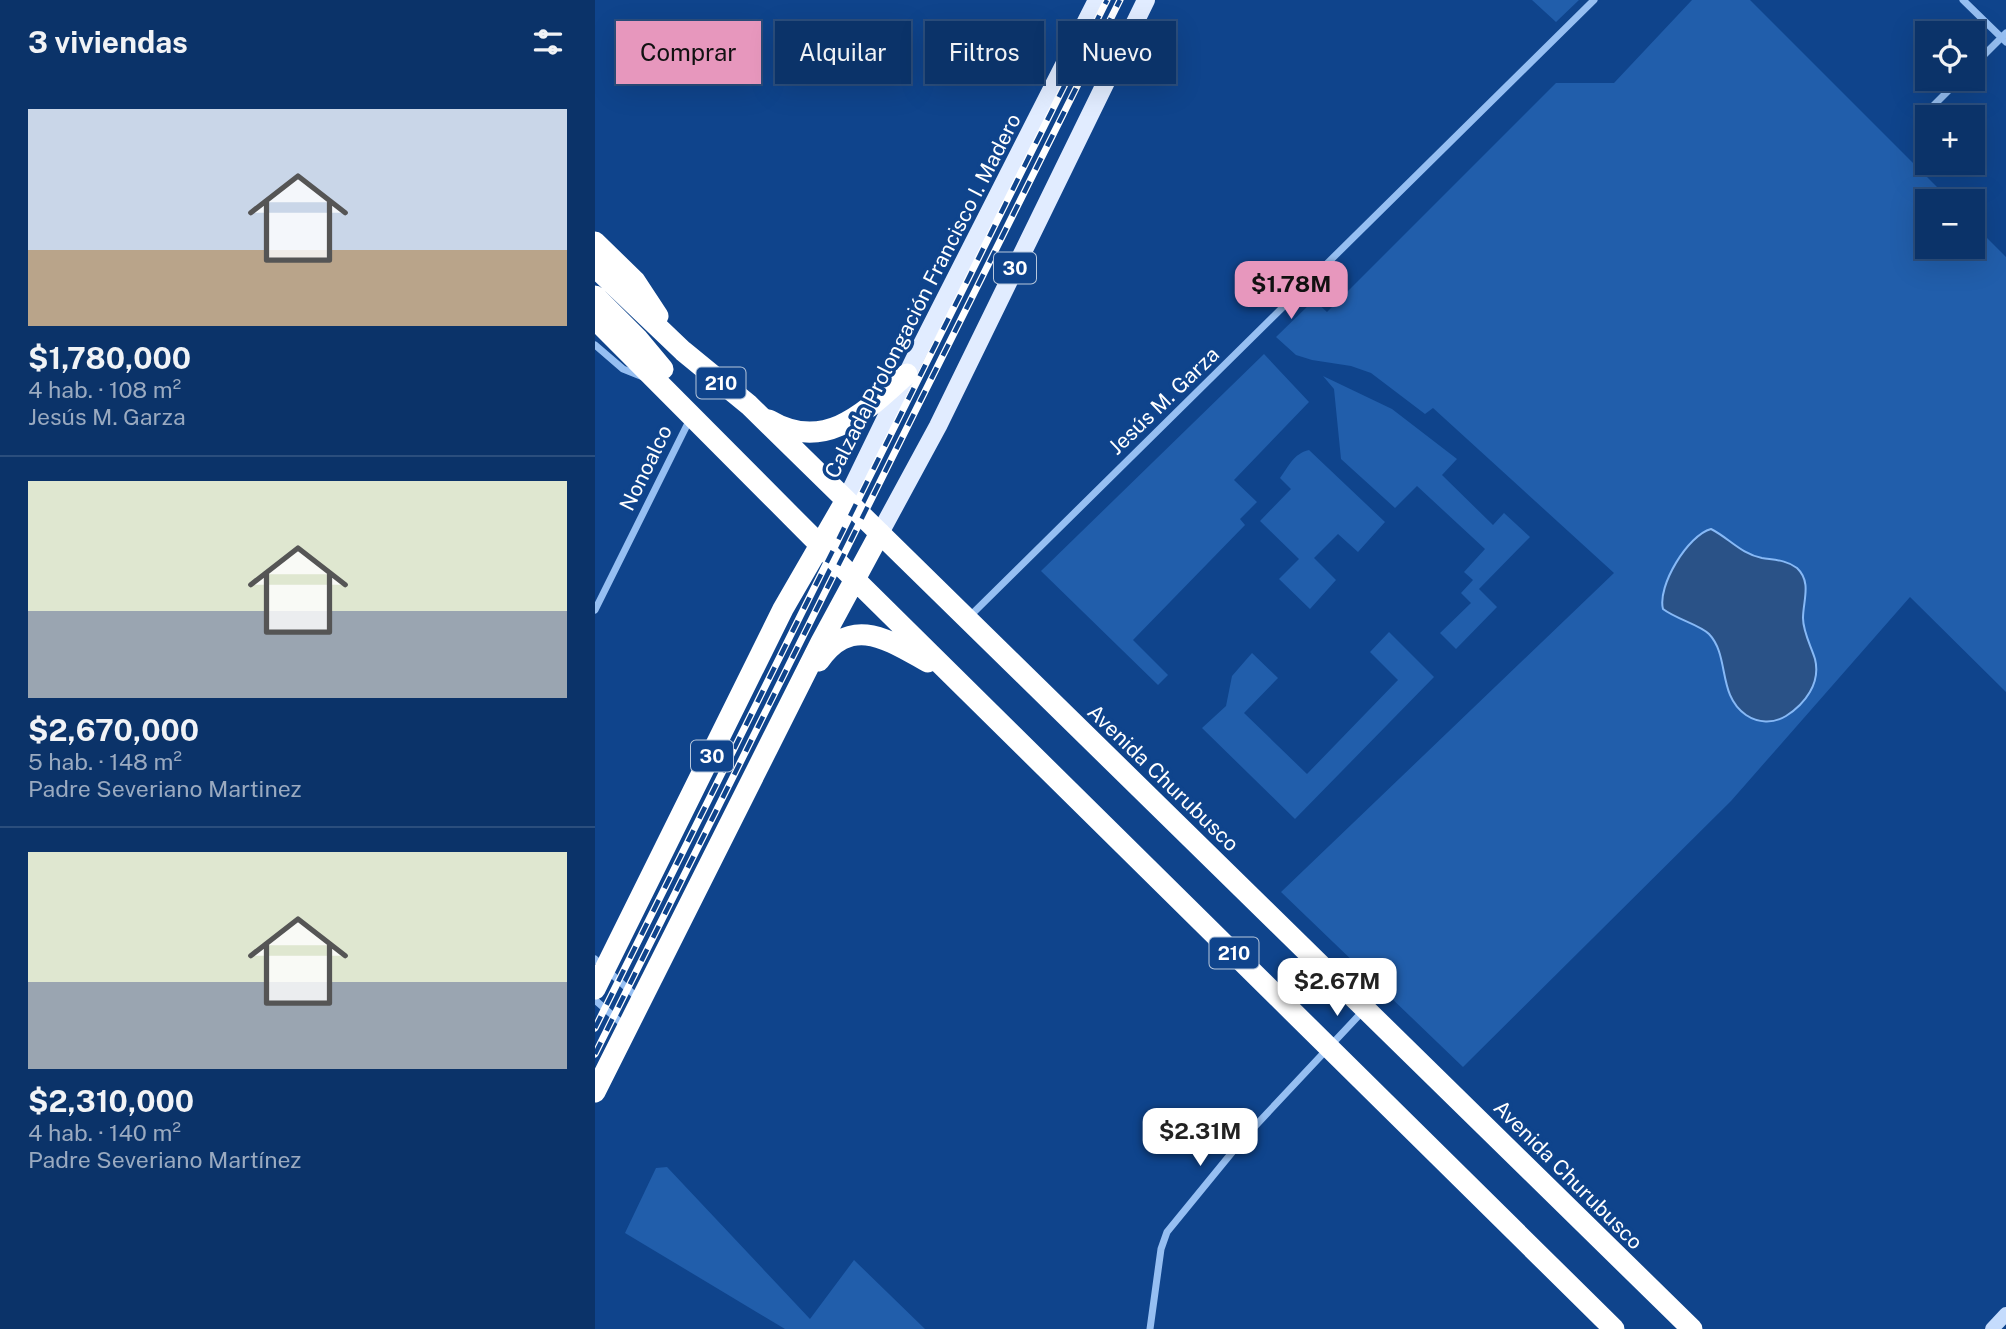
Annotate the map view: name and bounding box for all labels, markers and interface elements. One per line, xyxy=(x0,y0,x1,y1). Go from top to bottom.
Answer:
chip: Comprar xyxy=(616,21,761,84)
chip: Alquilar xyxy=(775,21,911,84)
chip: Filtros xyxy=(925,21,1044,84)
chip: Nuevo xyxy=(1058,21,1176,84)
map controls xyxy=(1915,21,1985,259)
button: locate xyxy=(1915,21,1985,91)
icon: filters xyxy=(529,23,567,61)
text: 3 viviendas xyxy=(28,24,188,60)
button: + xyxy=(1915,105,1985,175)
street label: Calzada Prolongación Francisco I. Madero xyxy=(819,109,1026,482)
icon: home xyxy=(235,155,361,281)
button: − xyxy=(1915,189,1985,259)
road number: 30 xyxy=(994,252,1036,284)
pin: $1.78M xyxy=(1234,262,1348,321)
text: $1.78M xyxy=(1251,270,1331,297)
text: $1,780,000 xyxy=(28,340,191,376)
street label: Jesús M. Garza xyxy=(1103,342,1224,460)
road number: 210 xyxy=(697,368,745,398)
text: 4 hab. · 108 m² xyxy=(28,376,181,403)
text: Jesús M. Garza xyxy=(28,403,186,430)
street label: Nonoalco xyxy=(614,421,677,515)
icon: home xyxy=(235,527,361,653)
street label: Avenida Churubusco xyxy=(1083,699,1244,856)
text: $2,670,000 xyxy=(28,712,199,748)
road number: 30 xyxy=(691,740,733,772)
text: 5 hab. · 148 m² xyxy=(28,748,182,775)
text: Padre Severiano Martinez xyxy=(28,775,302,802)
icon: home xyxy=(235,898,361,1024)
road number: 210 xyxy=(1209,937,1259,968)
pin: $2.67M xyxy=(1280,958,1394,1018)
text: $2.67M xyxy=(1294,967,1380,994)
text: $2,310,000 xyxy=(28,1083,194,1119)
street label: Avenida Churubusco xyxy=(1489,1095,1648,1254)
pin: $2.31M xyxy=(1143,1108,1257,1168)
text: $2.31M xyxy=(1159,1117,1241,1144)
text: 4 hab. · 140 m² xyxy=(28,1119,181,1146)
text: Padre Severiano Martínez xyxy=(28,1146,301,1173)

